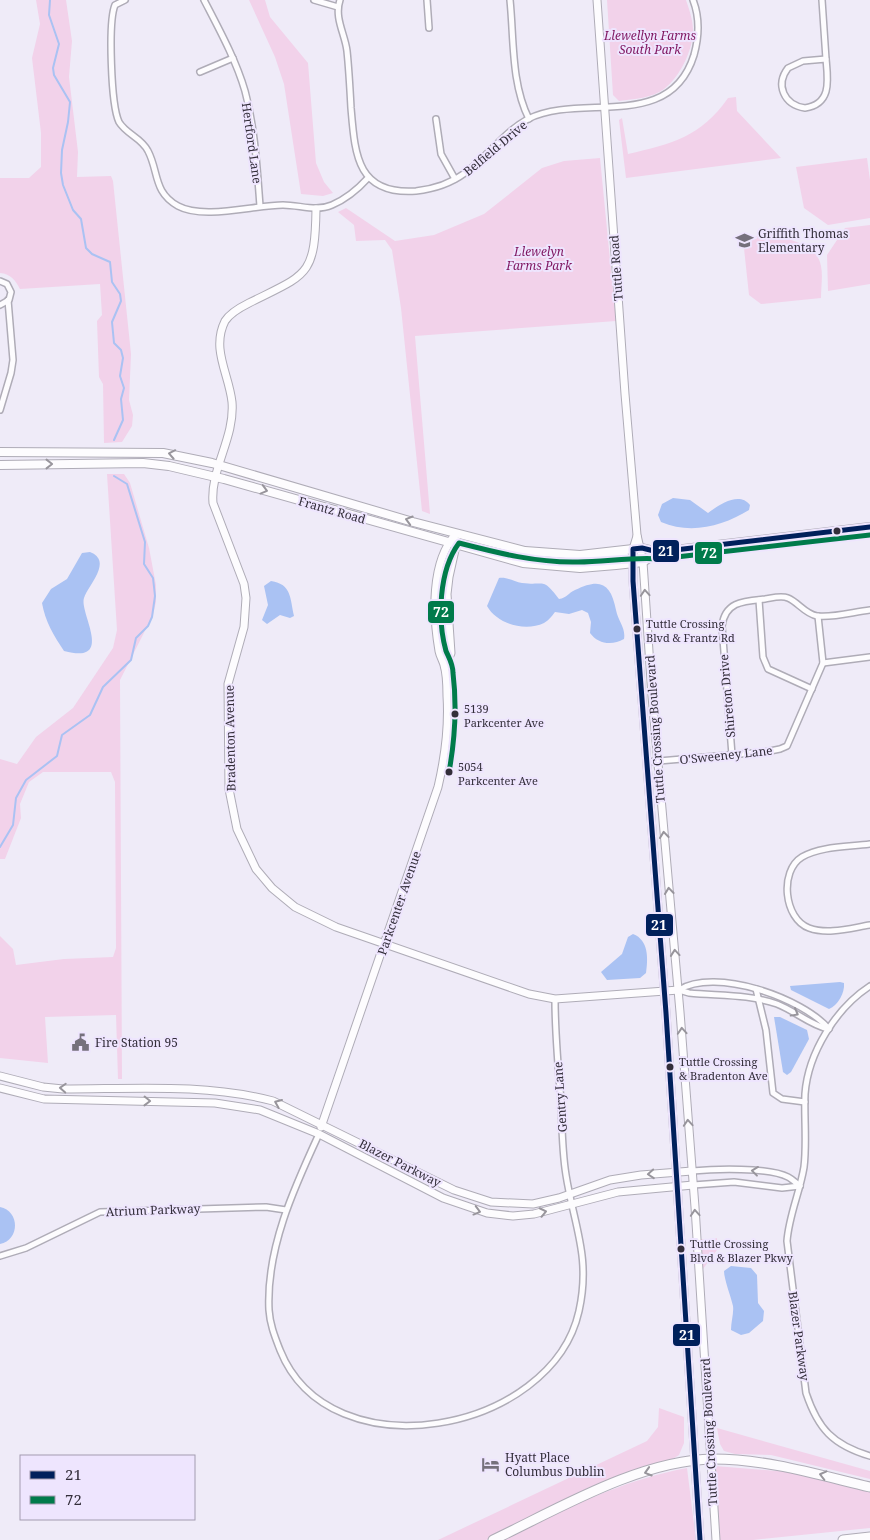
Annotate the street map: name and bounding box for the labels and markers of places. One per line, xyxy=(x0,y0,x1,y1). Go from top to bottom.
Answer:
place label: Griffith Thomas Elementary xyxy=(758,225,848,256)
school or university icon: Griffith Thomas Elementary xyxy=(734,230,754,250)
unlabelled marker xyxy=(832,526,842,536)
place label: Tuttle Crossing Blvd & Frantz Rd xyxy=(646,616,735,645)
marker: Tuttle Crossing Blvd & Frantz Rd xyxy=(632,624,642,634)
place label: 5139 Parkcenter Ave xyxy=(464,701,544,730)
marker: 5139 Parkcenter Ave xyxy=(450,709,460,719)
place label: 5054 Parkcenter Ave xyxy=(458,759,538,788)
marker: 5054 Parkcenter Ave xyxy=(444,767,454,777)
public building icon: Fire Station 95 xyxy=(71,1032,91,1052)
place label: Fire Station 95 xyxy=(95,1034,178,1051)
place label: Tuttle Crossing & Bradenton Ave xyxy=(679,1054,768,1083)
marker: Tuttle Crossing & Bradenton Ave xyxy=(665,1062,675,1072)
place label: Tuttle Crossing Blvd & Blazer Pkwy xyxy=(690,1236,794,1265)
marker: Tuttle Crossing Blvd & Blazer Pkwy xyxy=(676,1244,686,1254)
place label: Hyatt Place Columbus Dublin xyxy=(505,1449,605,1480)
hotel icon: Hyatt Place Columbus Dublin xyxy=(481,1454,501,1474)

